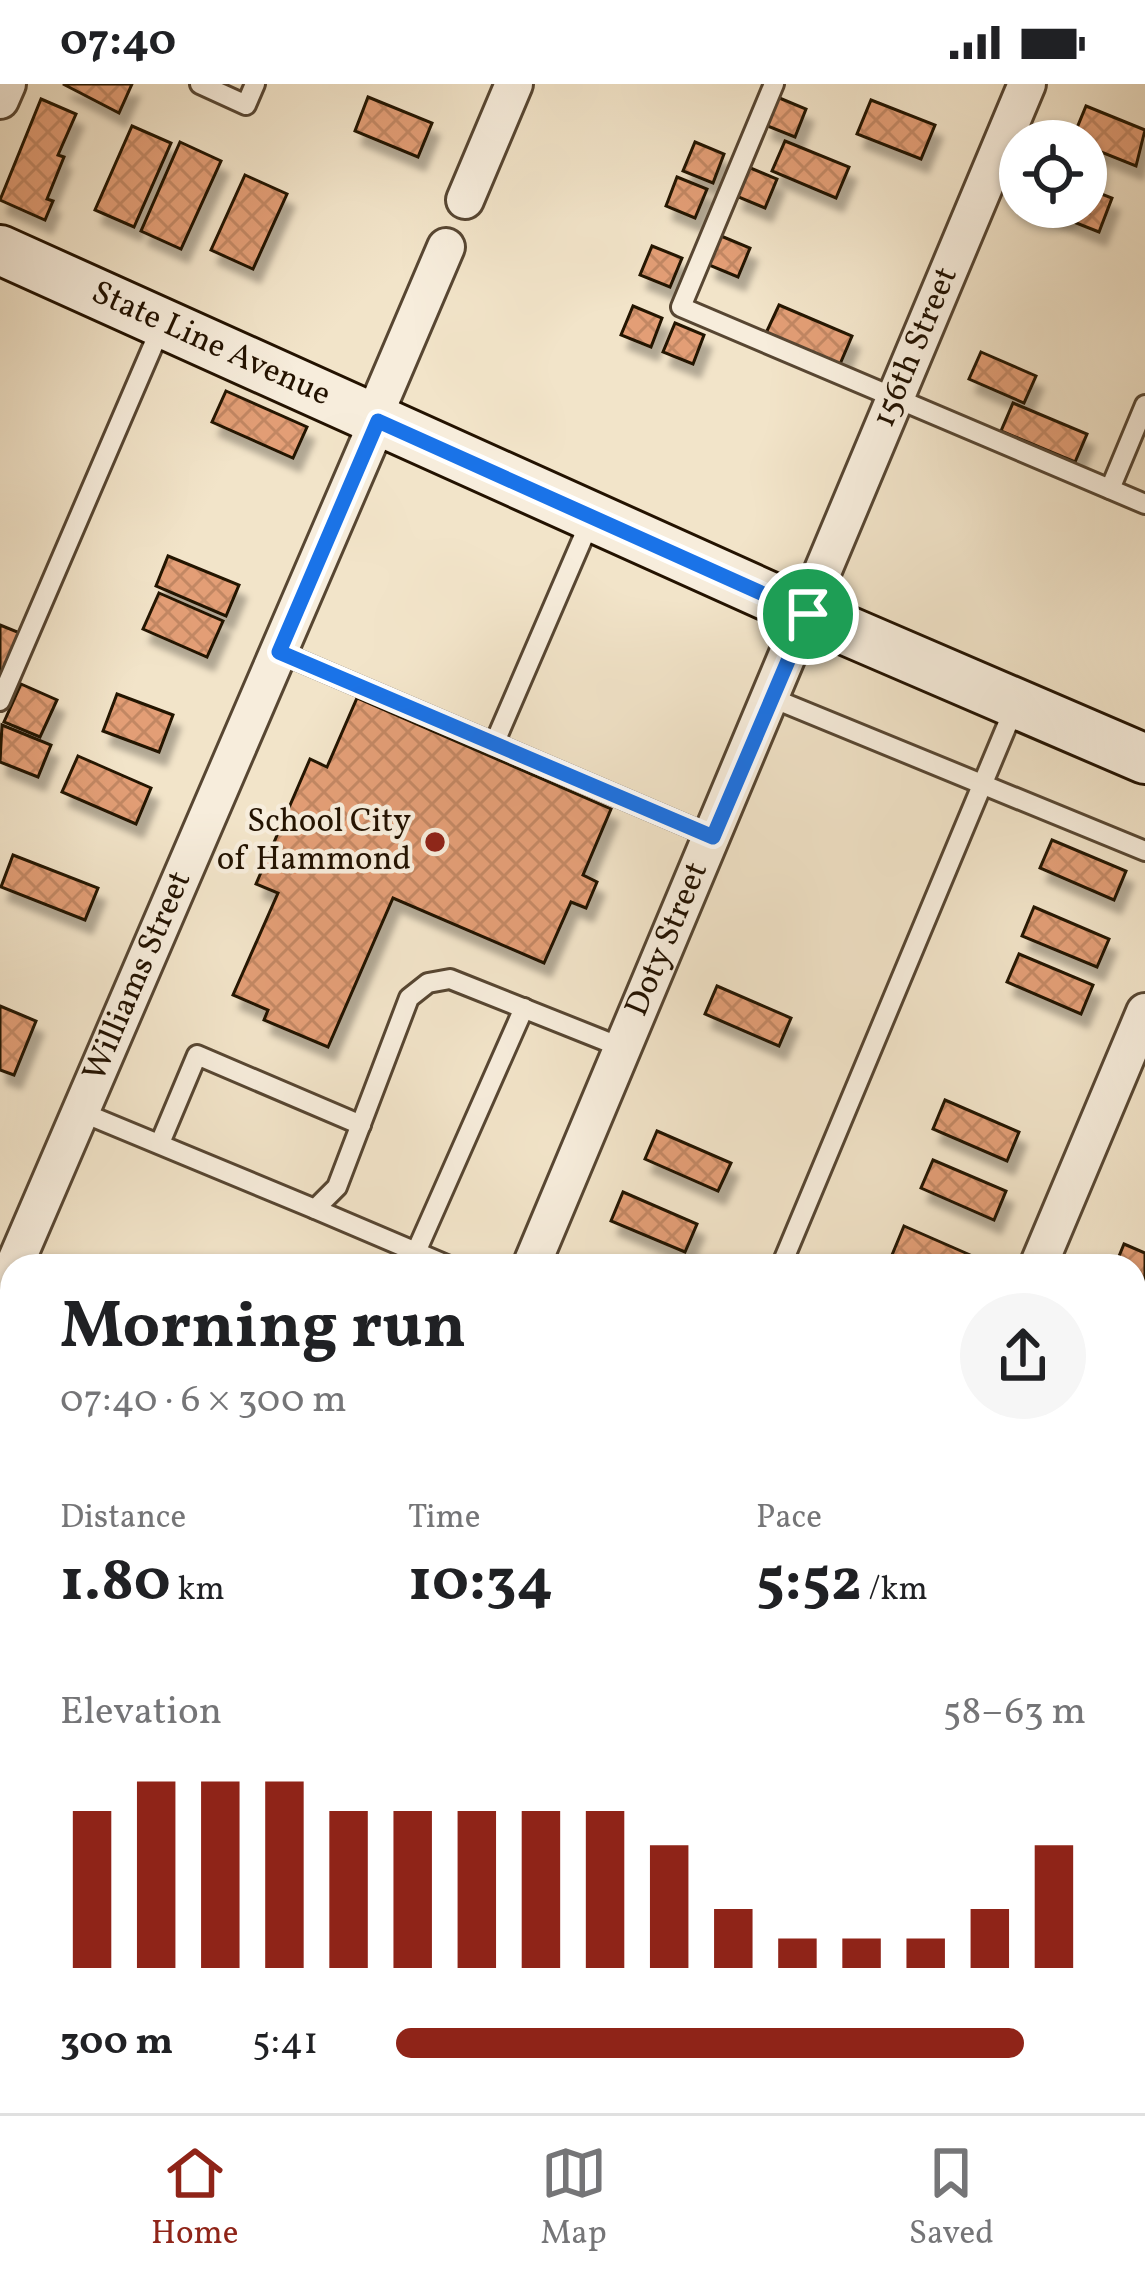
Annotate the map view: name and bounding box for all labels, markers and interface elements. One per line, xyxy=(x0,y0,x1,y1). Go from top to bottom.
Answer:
text: 07:40 xyxy=(60,11,176,74)
map controls xyxy=(999,120,1107,228)
button: locate xyxy=(999,120,1107,228)
street label: 156th Street xyxy=(862,260,970,435)
street label: State Line Avenue xyxy=(84,271,338,419)
pin xyxy=(757,563,859,665)
icon: arrive xyxy=(775,581,841,647)
place label: School City of Hammond xyxy=(217,800,411,884)
marker: School City of Hammond xyxy=(422,829,448,855)
street label: Doty Street xyxy=(615,855,721,1024)
street label: Williams Street xyxy=(73,864,204,1089)
text: Morning run xyxy=(60,1283,466,1375)
button: share xyxy=(960,1293,1086,1419)
text: 07:40 · 6 × 300 m xyxy=(60,1374,347,1428)
text: Distance xyxy=(60,1496,186,1542)
text: Time xyxy=(408,1496,480,1542)
text: Pace xyxy=(756,1496,822,1542)
text: 1.80 xyxy=(60,1542,171,1625)
text: 10:34 xyxy=(408,1542,553,1625)
text: 5:52 xyxy=(756,1542,862,1625)
text: km xyxy=(171,1568,225,1614)
text: /km xyxy=(862,1568,928,1614)
text: Elevation xyxy=(60,1686,222,1740)
text: 58–63 m xyxy=(943,1686,1086,1740)
text: 300 m xyxy=(60,2016,173,2070)
text: 5:41 xyxy=(252,2016,318,2070)
tab: Home xyxy=(151,2140,238,2258)
tab: Map xyxy=(541,2140,607,2258)
tab: Saved xyxy=(909,2140,994,2258)

